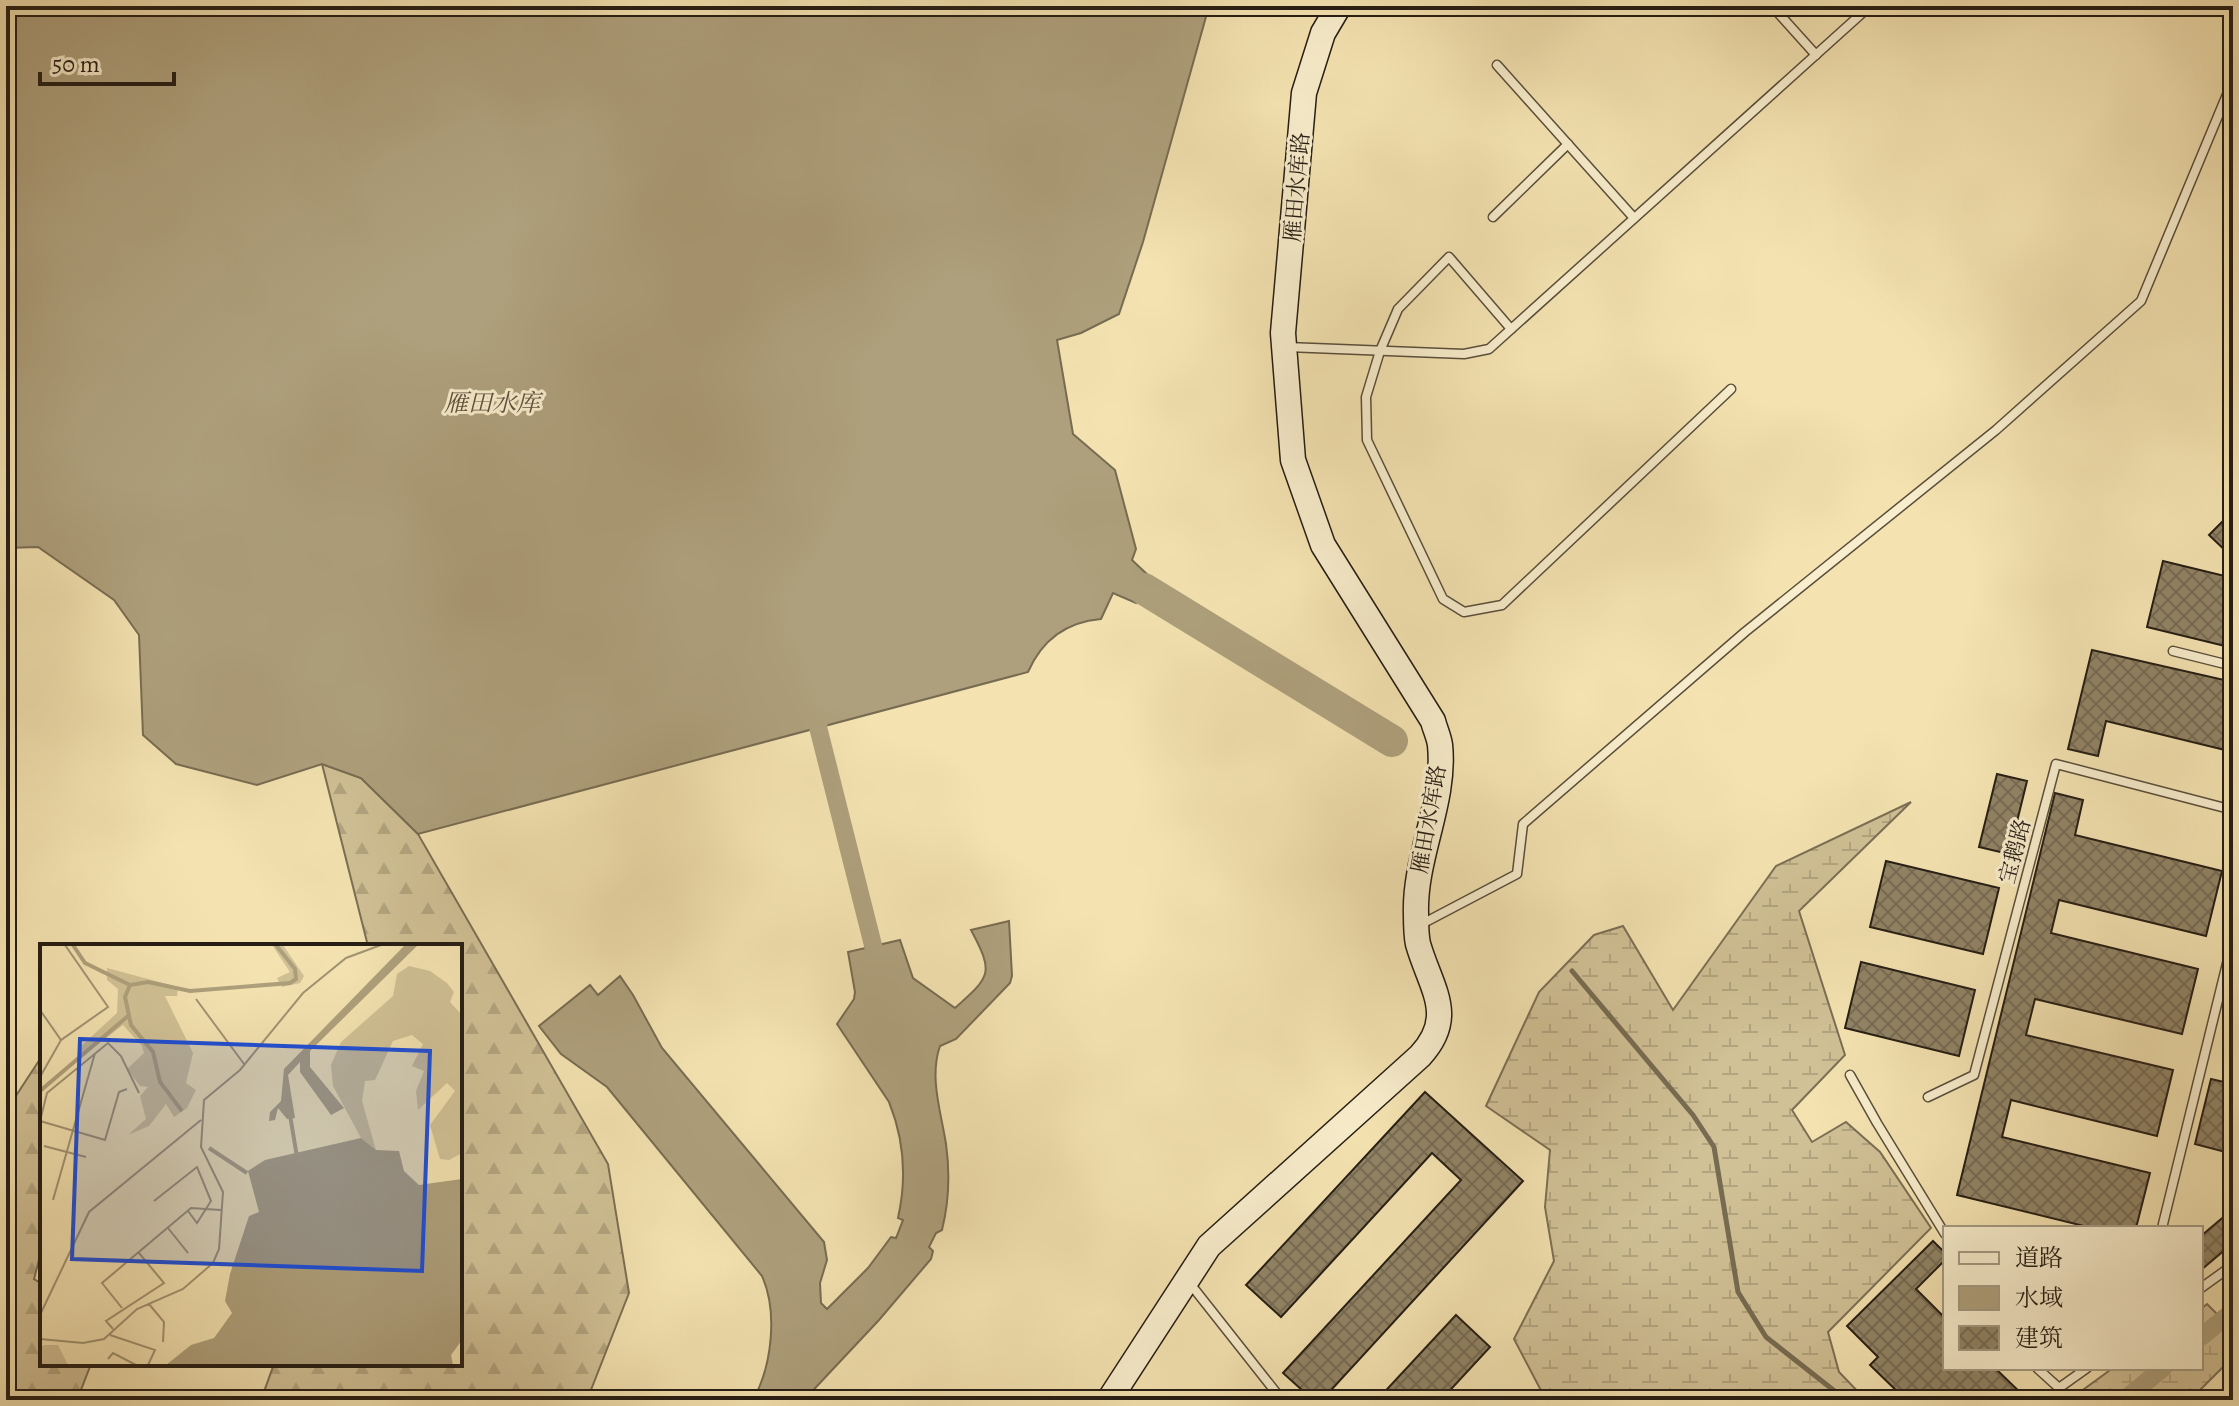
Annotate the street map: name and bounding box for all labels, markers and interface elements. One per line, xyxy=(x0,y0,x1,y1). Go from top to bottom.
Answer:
scale bar xyxy=(40,36,174,86)
text: 50 m xyxy=(52,48,100,80)
street label: 雁田水库路 xyxy=(1277,131,1317,243)
water label: 雁田水库 xyxy=(444,387,544,419)
street label: 雁田水库路 xyxy=(1405,762,1453,876)
street label: 宝鹅路 xyxy=(1992,815,2038,887)
inset map xyxy=(40,944,462,1366)
legend xyxy=(1943,1226,2203,1370)
text: 道路 xyxy=(2015,1242,2063,1274)
text: 水域 xyxy=(2015,1282,2063,1314)
text: 建筑 xyxy=(2015,1322,2063,1354)

